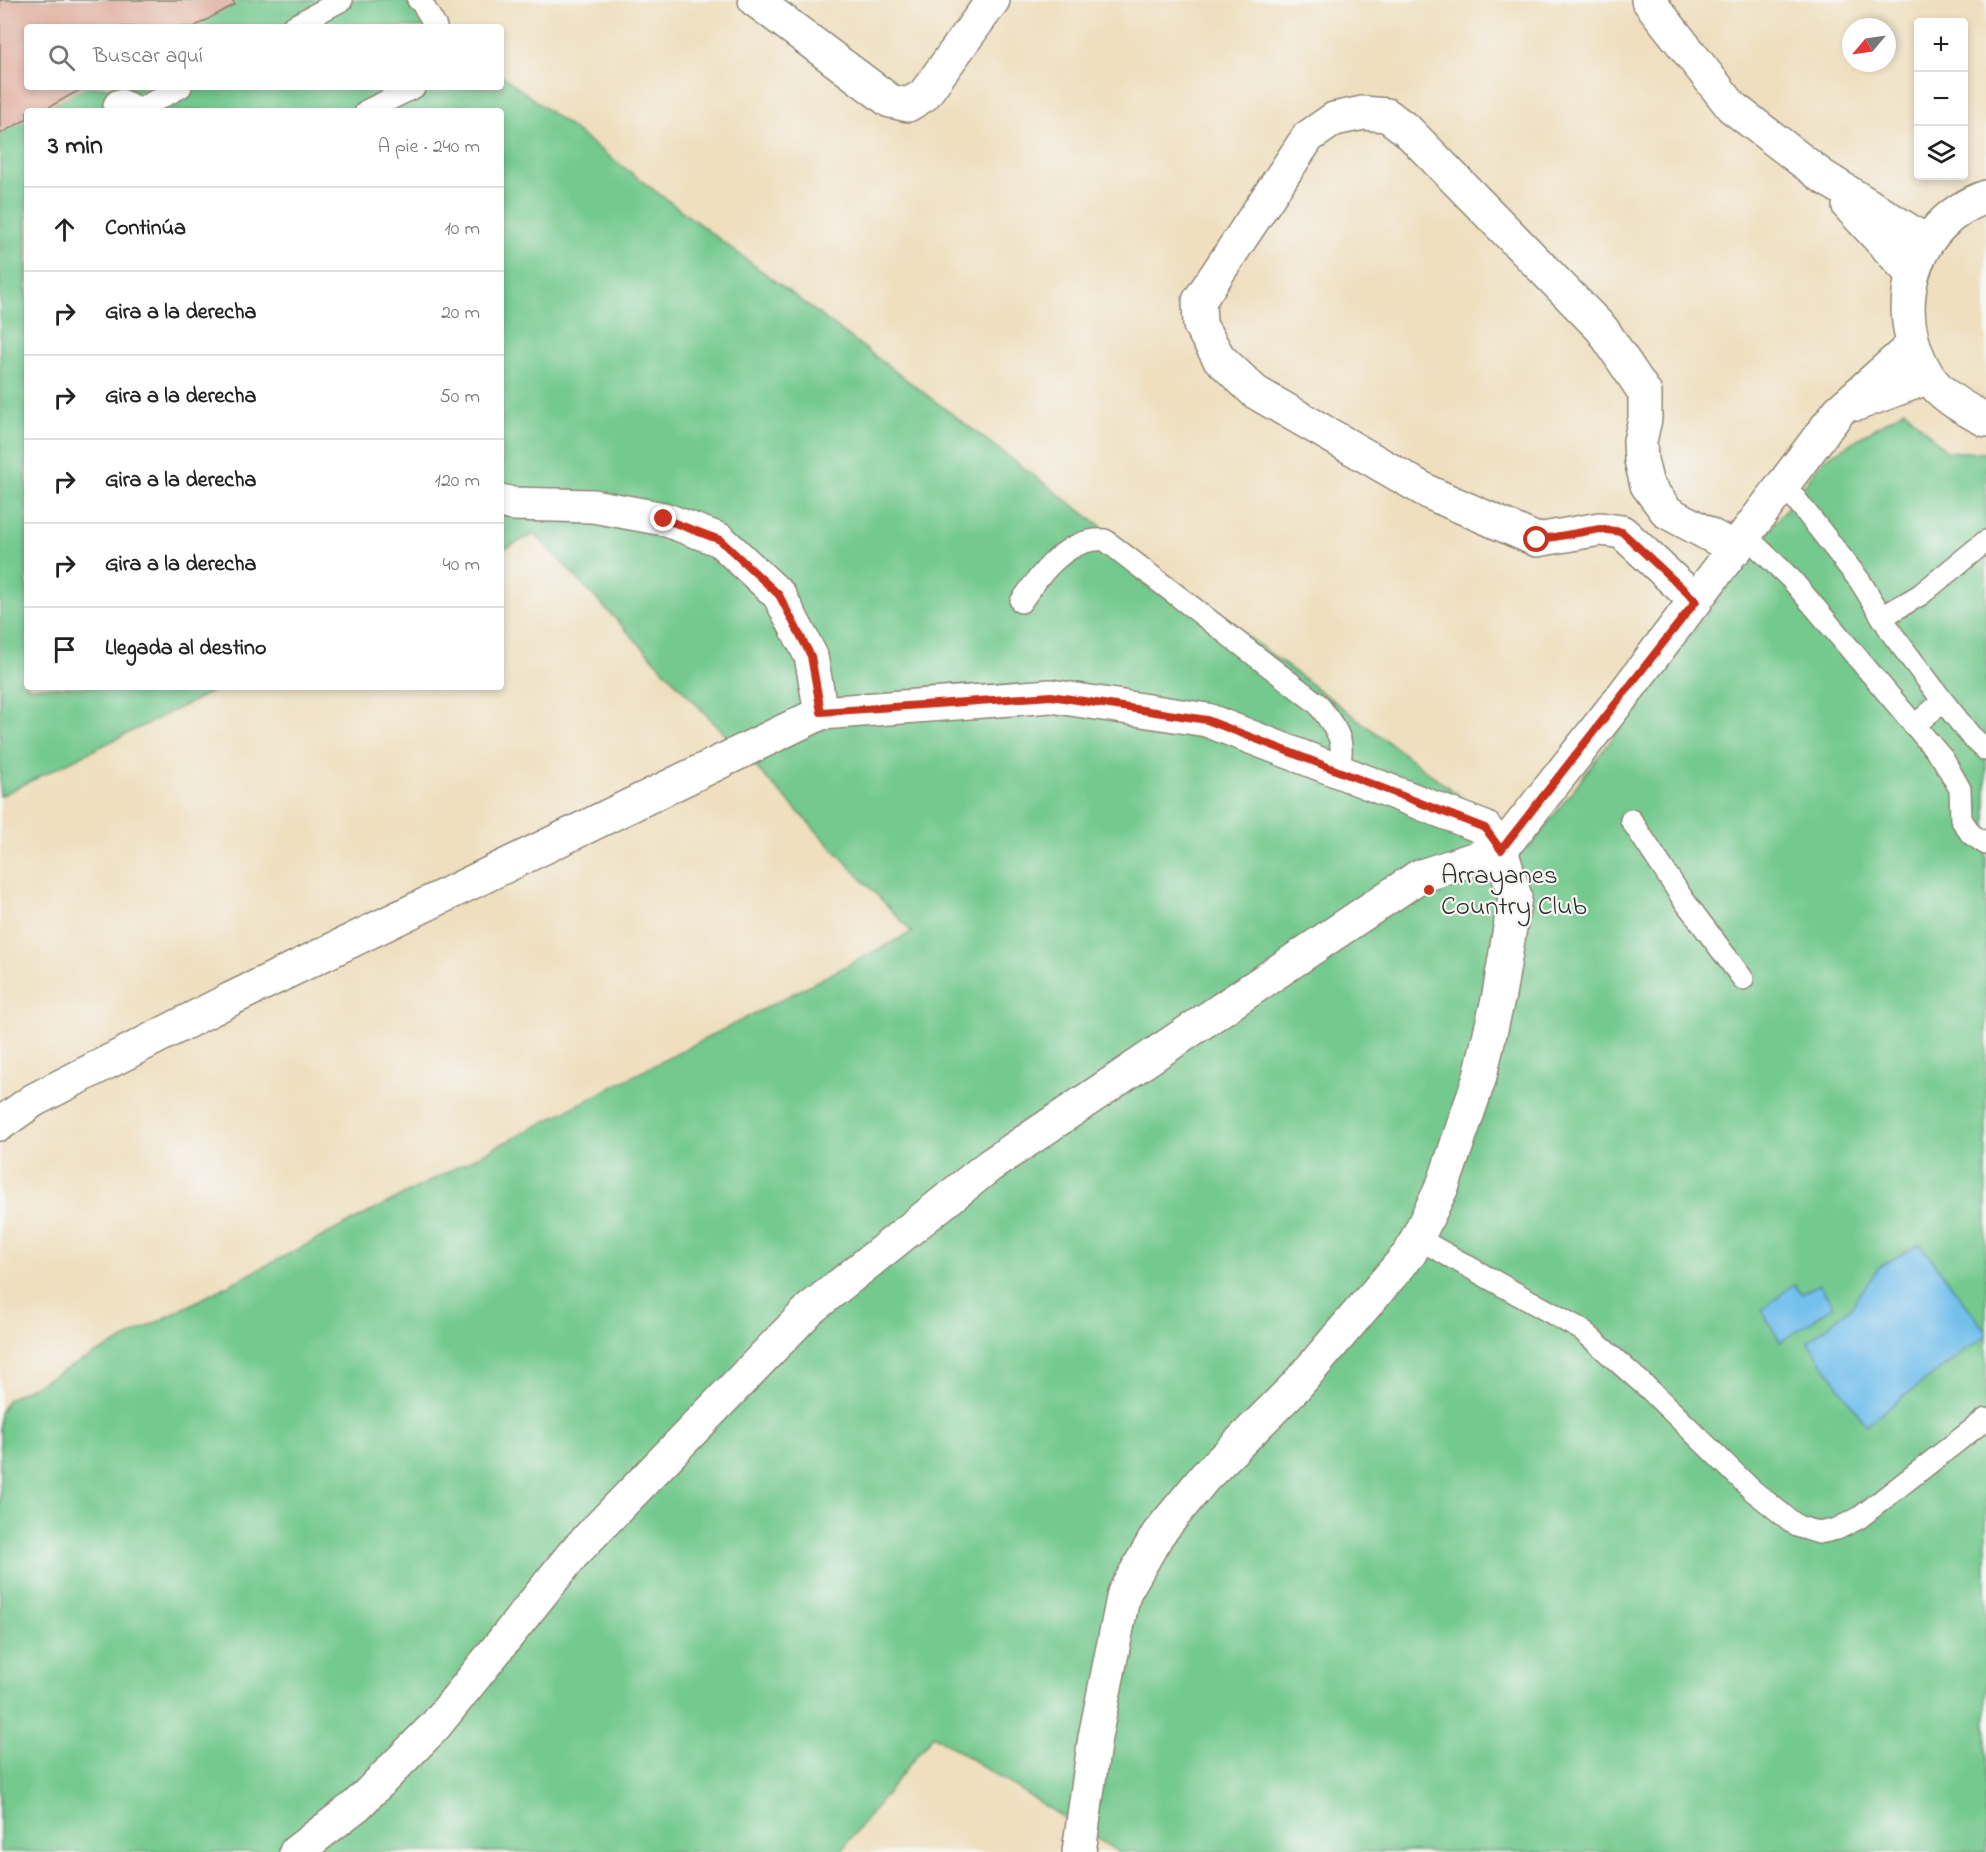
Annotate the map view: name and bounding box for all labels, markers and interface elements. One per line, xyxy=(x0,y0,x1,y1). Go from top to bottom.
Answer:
north arrow xyxy=(1842,18,1896,72)
map controls xyxy=(1914,18,1968,180)
button: + xyxy=(1914,18,1968,72)
search box xyxy=(24,24,504,90)
icon: search xyxy=(45,41,78,74)
text: Buscar aquí xyxy=(93,41,203,73)
button: − xyxy=(1914,72,1968,126)
button: layers xyxy=(1914,126,1968,180)
text: 3 min xyxy=(48,128,103,166)
text: A pie · 240 m xyxy=(378,133,480,162)
icon: ahead xyxy=(48,213,81,246)
text: Continúa xyxy=(105,213,186,245)
text: 10 m xyxy=(444,215,480,244)
icon: right xyxy=(48,297,81,330)
text: Gira a la derecha xyxy=(105,297,256,329)
text: 20 m xyxy=(441,299,480,328)
icon: right xyxy=(48,381,81,414)
text: Gira a la derecha xyxy=(105,381,256,413)
text: 50 m xyxy=(439,383,480,412)
icon: right xyxy=(48,465,81,498)
text: Gira a la derecha xyxy=(105,465,256,497)
text: 120 m xyxy=(435,467,480,496)
route end xyxy=(650,505,676,531)
route start xyxy=(1523,526,1549,552)
icon: right xyxy=(48,549,81,582)
text: Gira a la derecha xyxy=(105,549,256,581)
text: 40 m xyxy=(443,551,480,580)
icon: arrive xyxy=(48,633,81,666)
text: Llegada al destino xyxy=(105,633,266,665)
place label: Arrayanes Country Club xyxy=(1441,857,1587,927)
marker: Arrayanes Country Club xyxy=(1422,883,1436,897)

